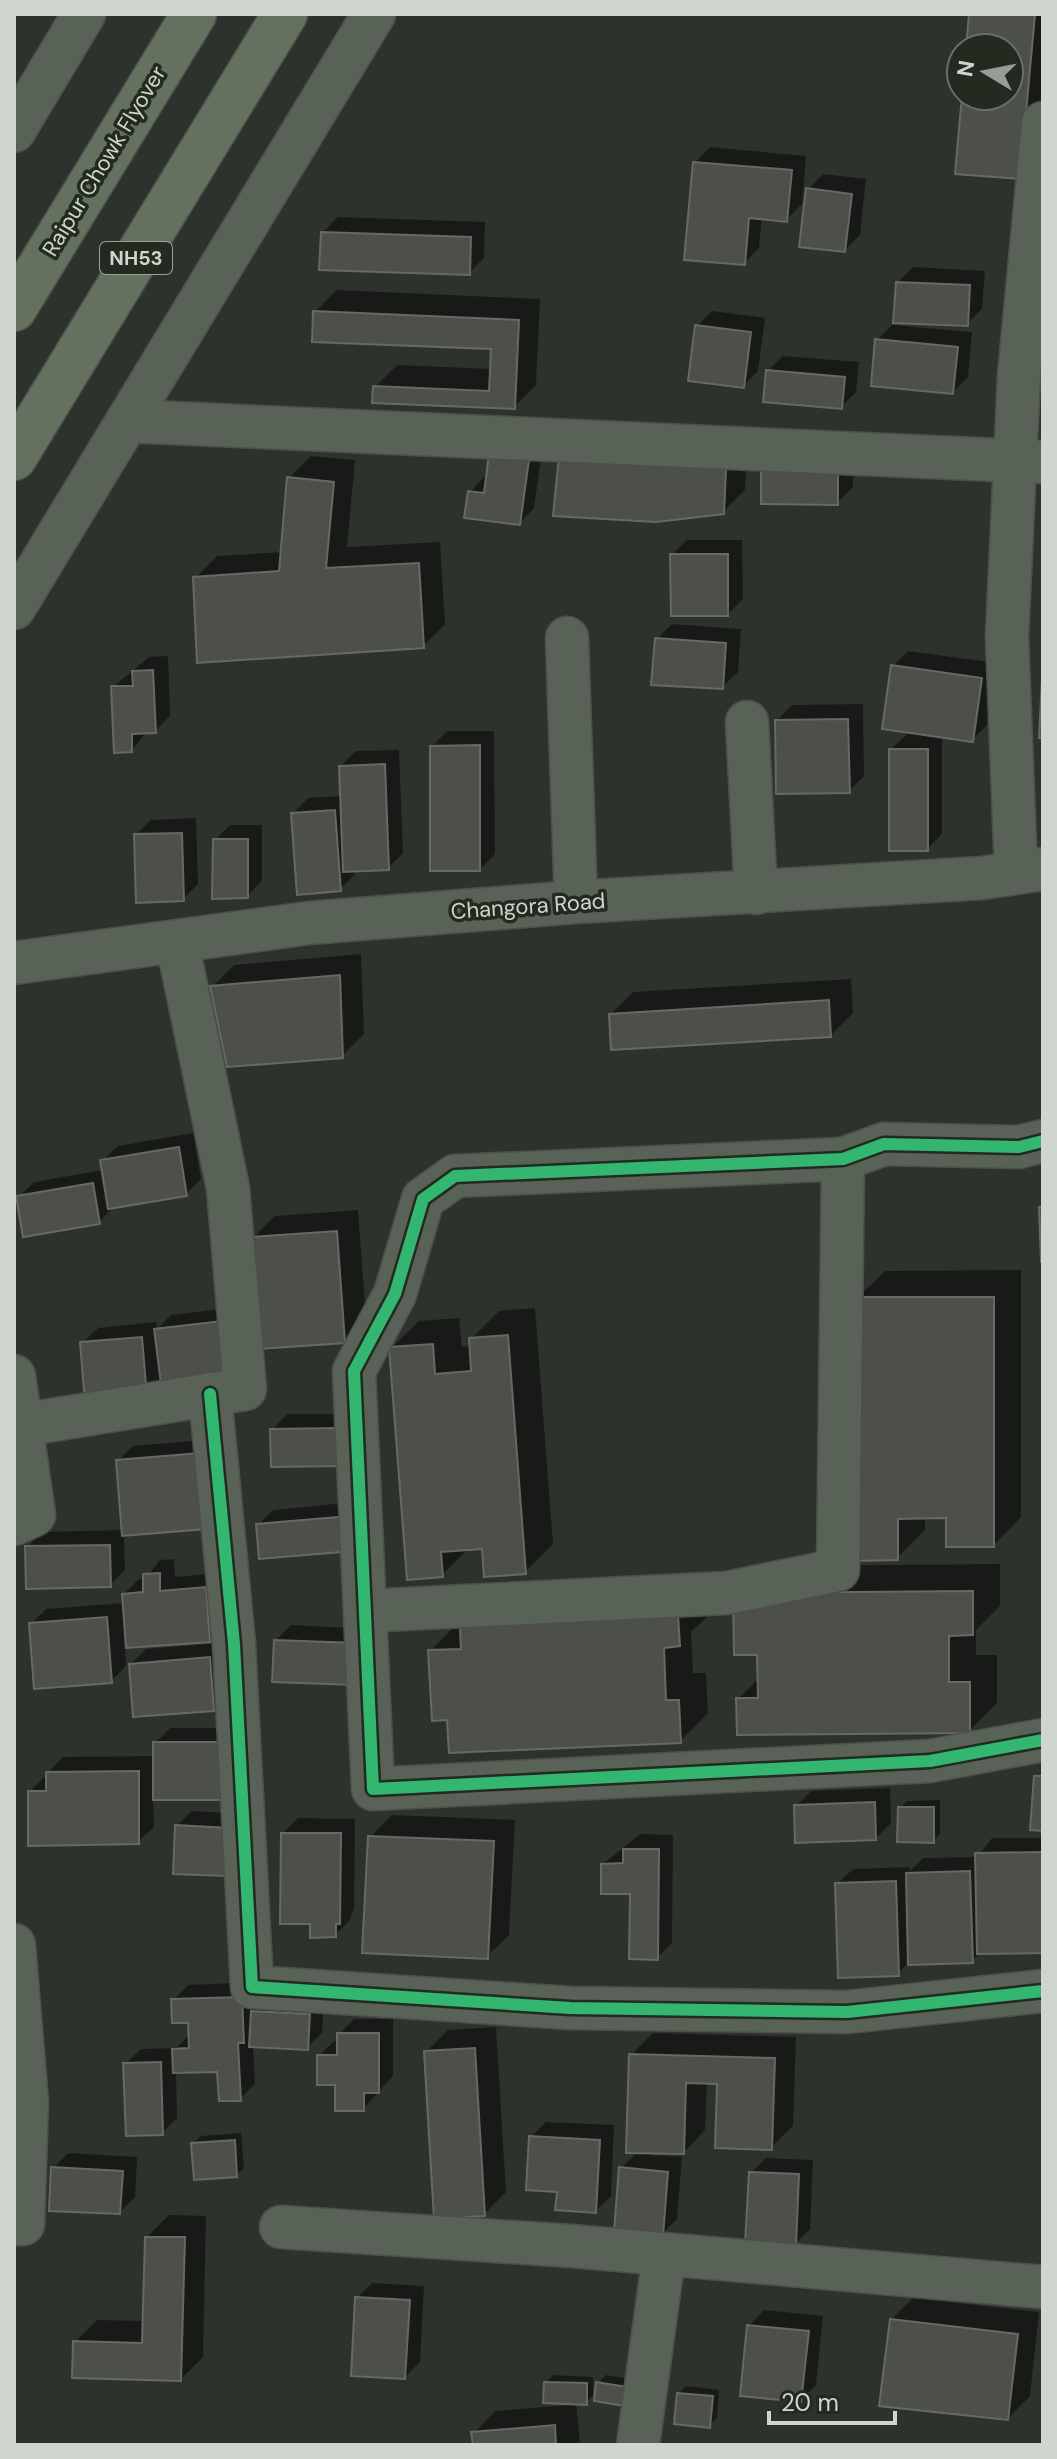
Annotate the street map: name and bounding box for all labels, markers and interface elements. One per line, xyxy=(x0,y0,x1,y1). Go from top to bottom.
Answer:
north arrow xyxy=(945,32,1025,112)
text: N xyxy=(950,58,981,79)
street label: Raipur Chowk Flyover xyxy=(36,60,172,262)
road number: NH53 xyxy=(100,242,172,274)
street label: Changora Road xyxy=(450,886,606,926)
scale bar xyxy=(769,2375,895,2425)
text: 20 m xyxy=(781,2387,839,2418)

